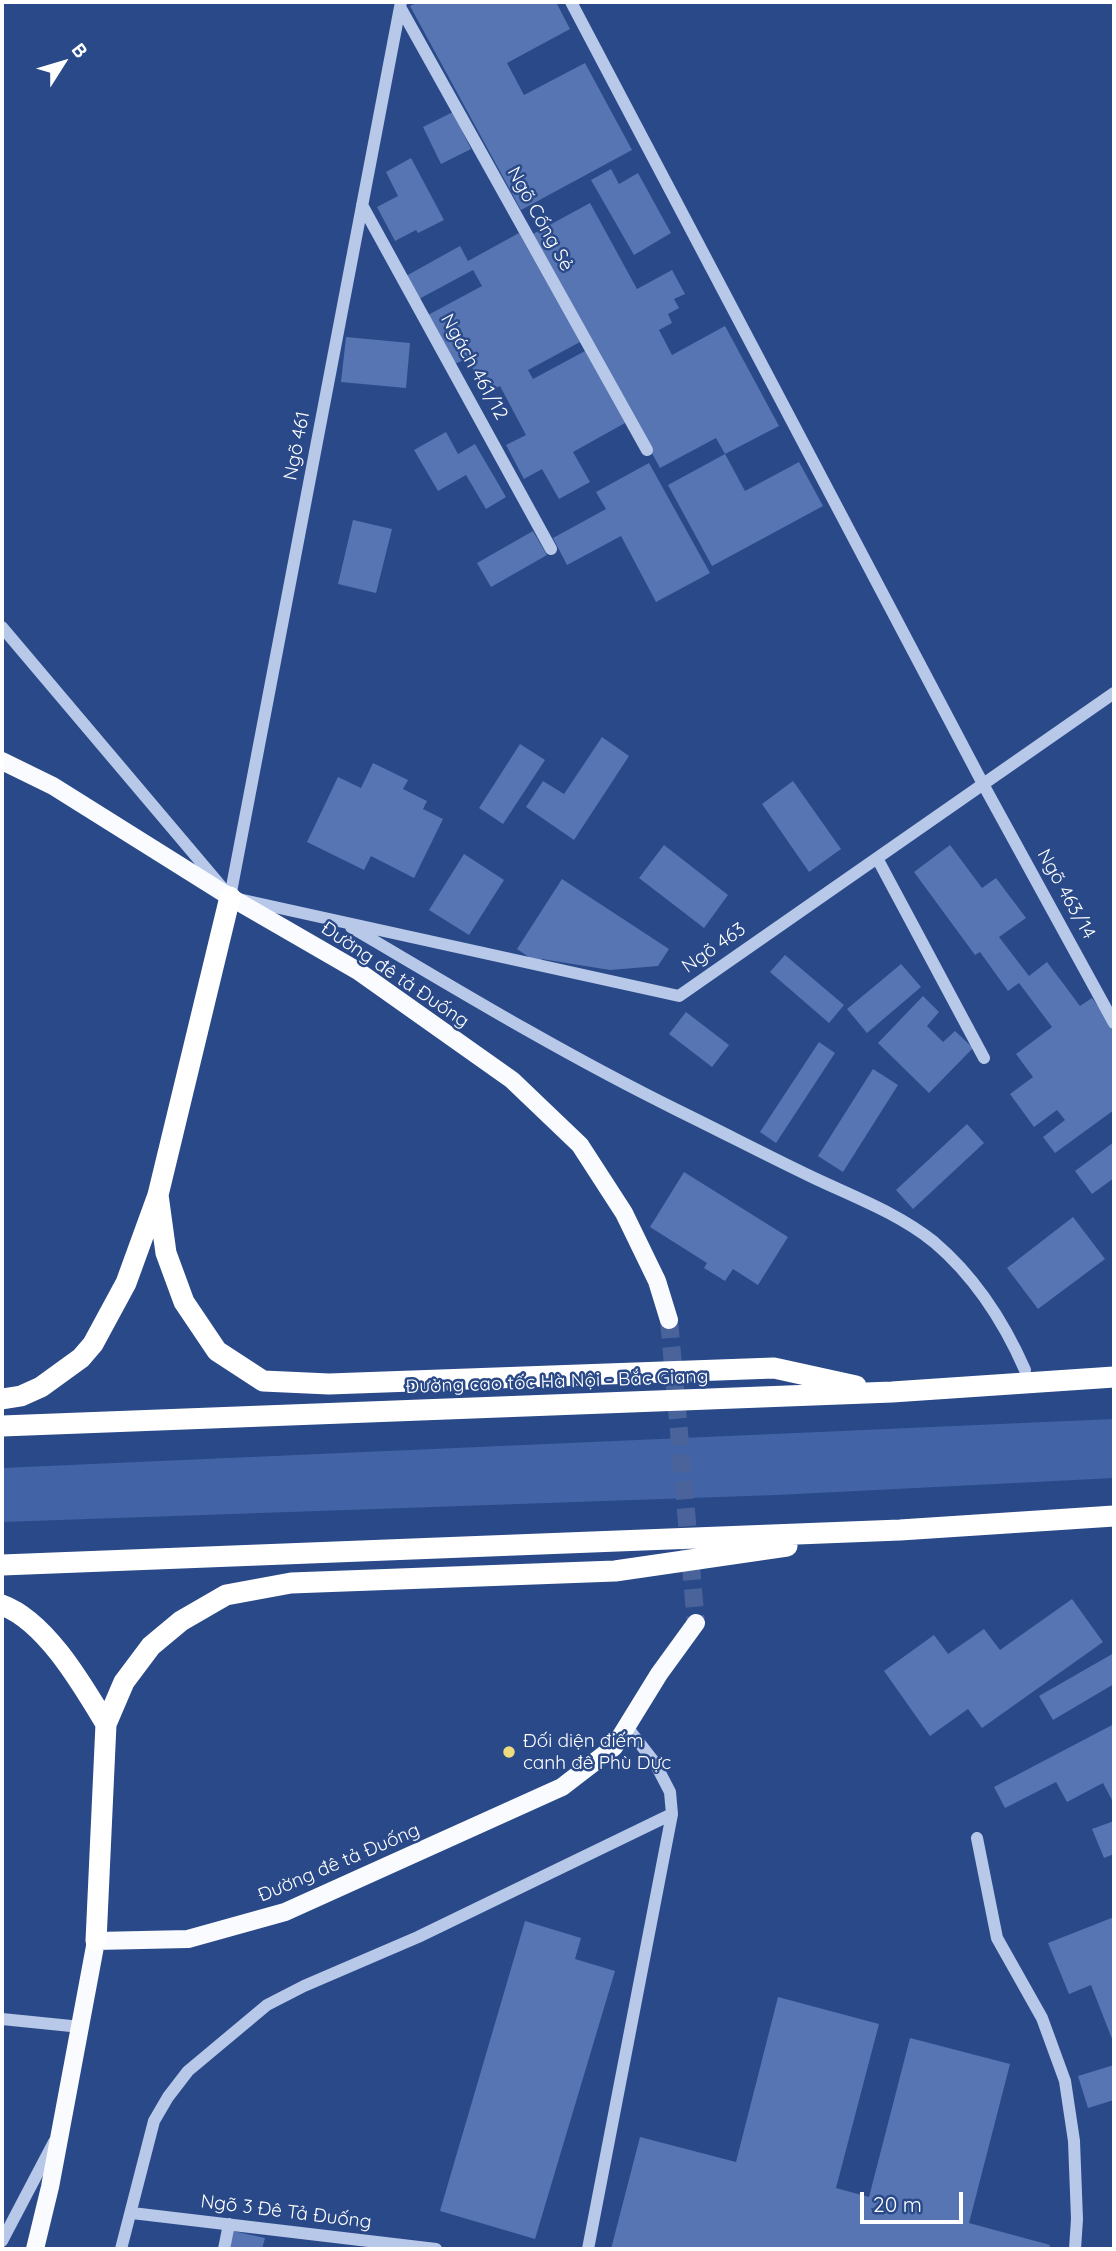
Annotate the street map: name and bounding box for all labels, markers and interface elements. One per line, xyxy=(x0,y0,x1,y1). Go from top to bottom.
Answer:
north arrow xyxy=(28,28,98,98)
text: B xyxy=(66,38,93,63)
street label: Ngõ Cống Sẻ xyxy=(502,163,578,275)
street label: Ngách 461/12 xyxy=(436,310,512,424)
street label: Ngõ 461 xyxy=(279,410,315,482)
street label: Ngõ 463/14 xyxy=(1032,845,1100,943)
street label: Đường đê tả Đuống xyxy=(317,917,473,1033)
street label: Ngõ 463 xyxy=(678,918,750,978)
street label: Đường cao tốc Hà Nội - Bắc Giang xyxy=(405,1365,709,1399)
place label: Đối diện điếm canh đê Phù Dực xyxy=(523,1730,671,1774)
marker: Đối diện điếm canh đê Phù Dực xyxy=(501,1744,517,1760)
street label: Đường đê tả Đuống xyxy=(255,1819,423,1907)
scale bar xyxy=(864,2178,967,2222)
street label: Ngõ 3 Đê Tả Đuống xyxy=(199,2190,373,2234)
text: 20 m xyxy=(873,2191,922,2217)

